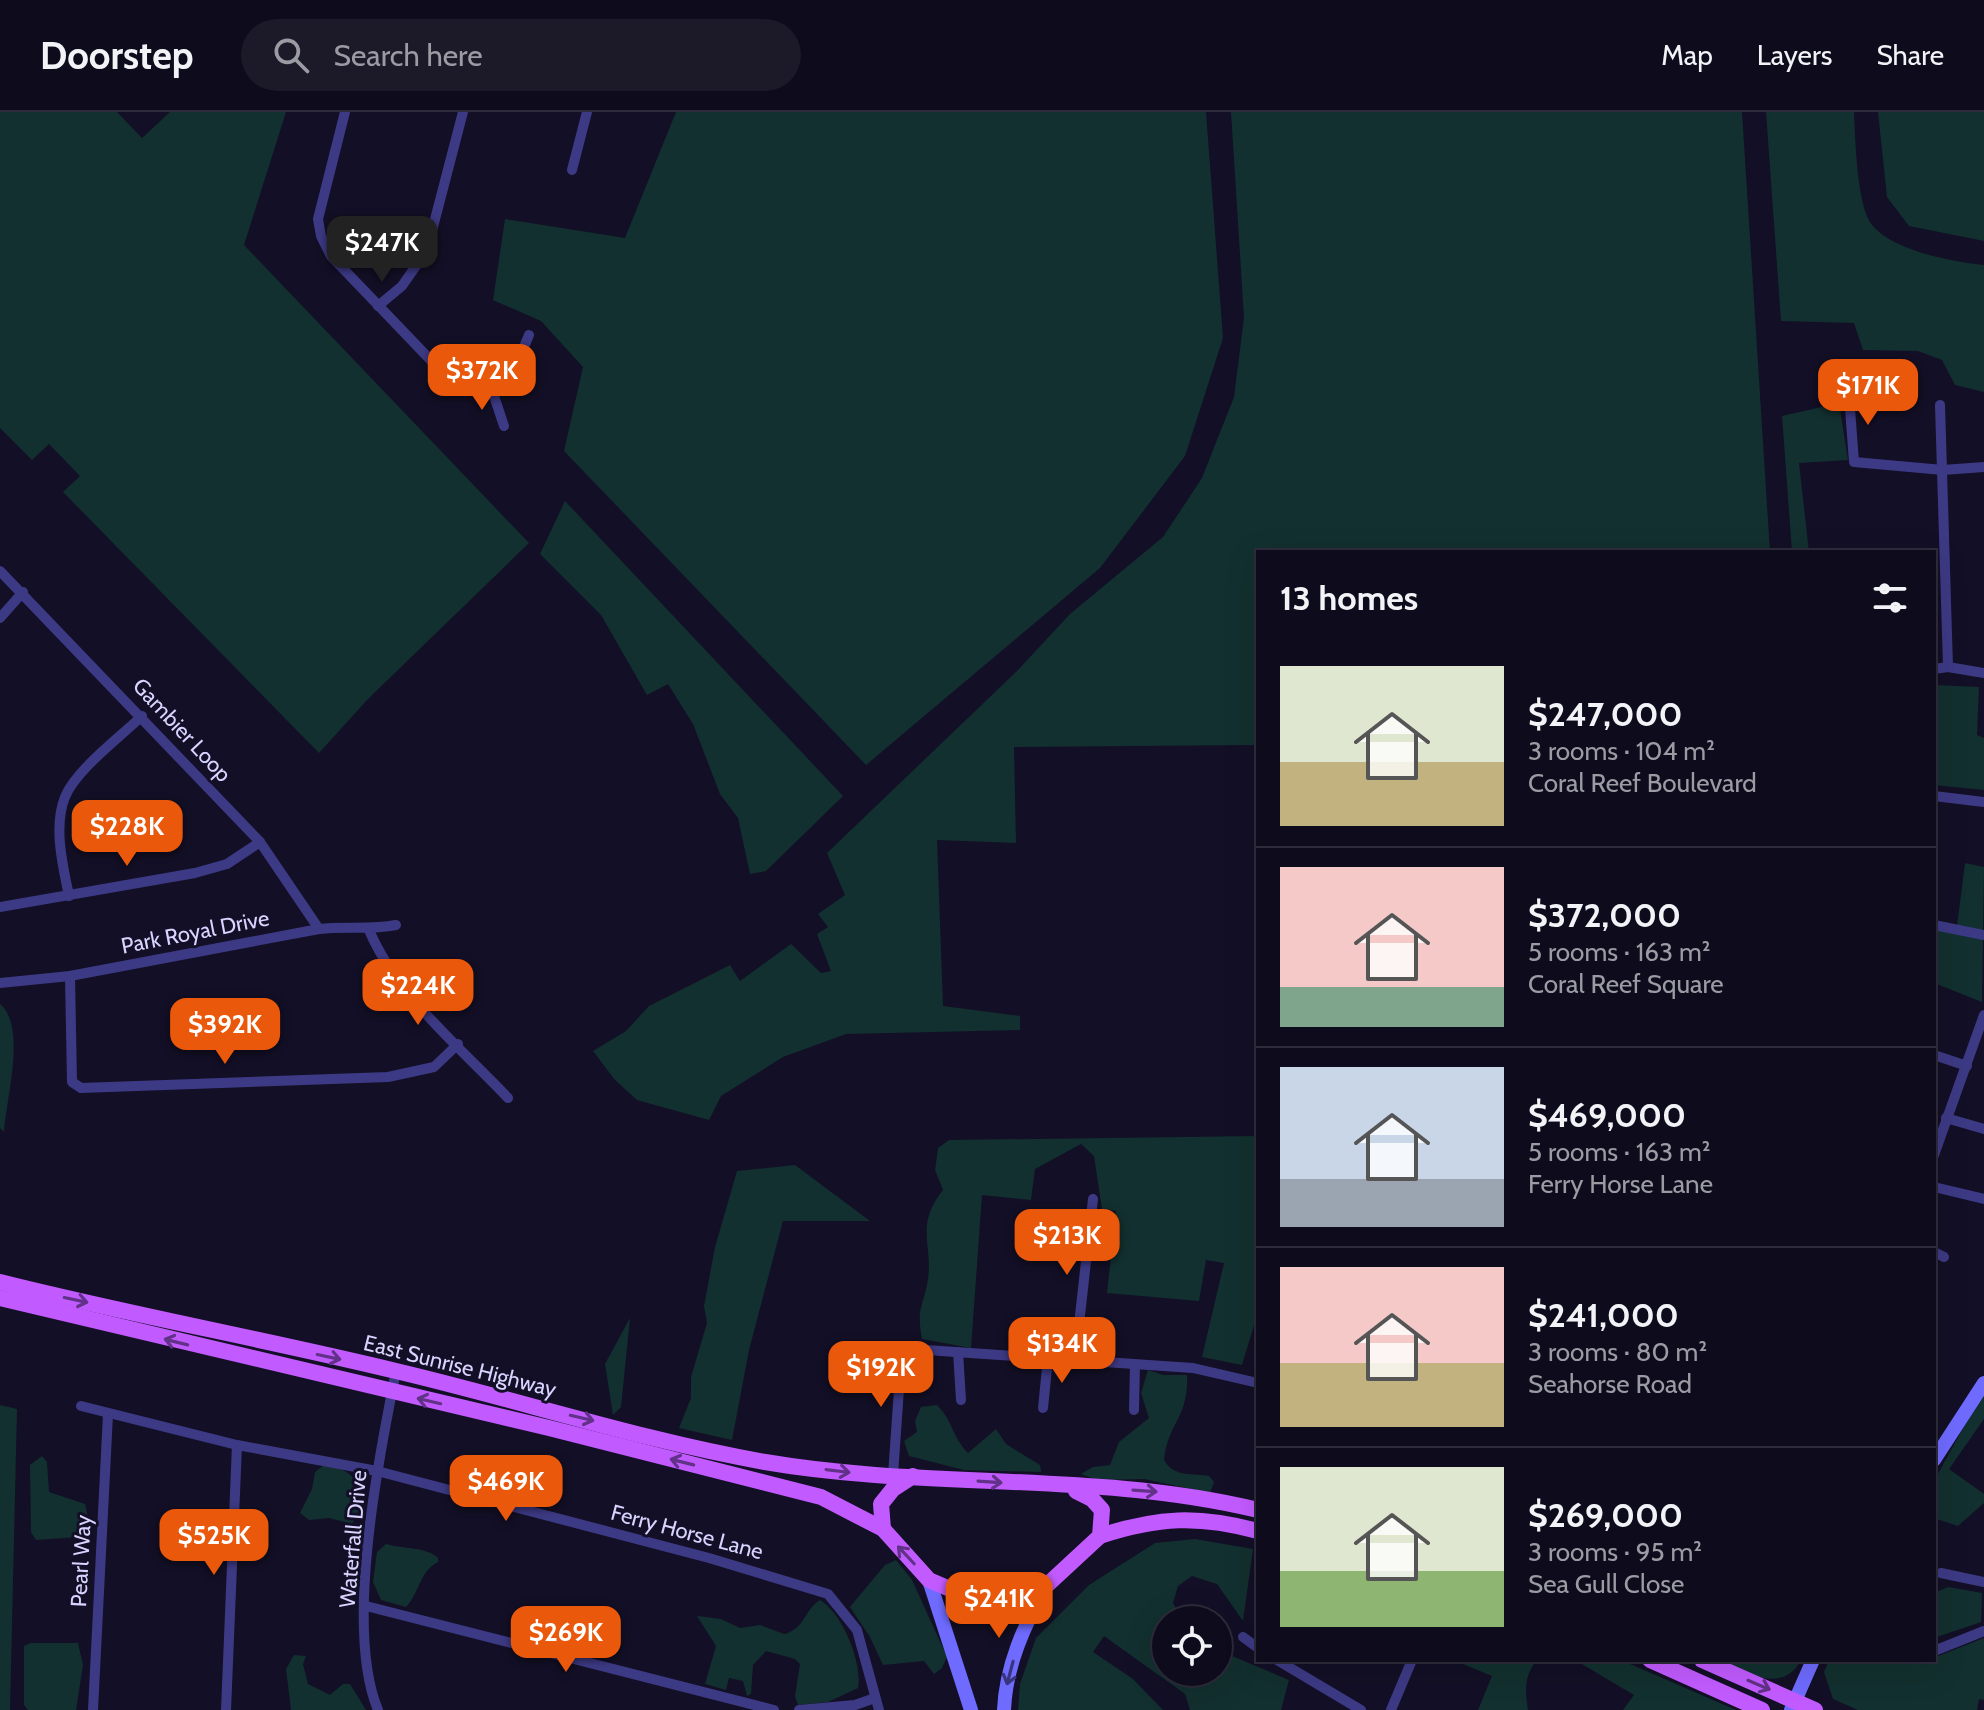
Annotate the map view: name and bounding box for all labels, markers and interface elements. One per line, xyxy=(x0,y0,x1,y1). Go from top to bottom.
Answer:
search box xyxy=(241,19,801,91)
text: Doorstep xyxy=(40,32,193,79)
icon: search xyxy=(269,33,313,77)
text: Search here xyxy=(333,37,483,74)
text: Map xyxy=(1661,38,1713,72)
text: Layers xyxy=(1757,38,1832,72)
text: Share xyxy=(1876,38,1944,72)
pin: $247K xyxy=(326,216,438,284)
text: $247K xyxy=(345,226,419,258)
pin: $372K xyxy=(426,344,538,412)
text: $372K xyxy=(446,354,518,386)
pin: $171K xyxy=(1812,359,1924,427)
text: $171K xyxy=(1836,369,1900,401)
icon: filters xyxy=(1868,576,1912,620)
text: 13 homes xyxy=(1280,577,1418,619)
street label: Gambier Loop xyxy=(127,673,237,787)
text: $247,000 xyxy=(1528,693,1683,735)
icon: home xyxy=(1344,698,1440,794)
text: 3 rooms · 104 m² xyxy=(1528,735,1715,767)
text: Coral Reef Boulevard xyxy=(1528,767,1757,799)
pin: $228K xyxy=(71,800,183,868)
text: $228K xyxy=(90,810,164,842)
text: $372,000 xyxy=(1528,894,1681,936)
icon: home xyxy=(1344,899,1440,995)
street label: Park Royal Drive xyxy=(119,904,271,960)
text: 5 rooms · 163 m² xyxy=(1528,936,1710,968)
pin: $224K xyxy=(362,959,474,1027)
text: Coral Reef Square xyxy=(1528,968,1724,1000)
text: $224K xyxy=(380,969,456,1001)
pin: $392K xyxy=(169,998,281,1066)
text: $392K xyxy=(188,1008,262,1040)
text: $469,000 xyxy=(1528,1094,1686,1136)
icon: home xyxy=(1344,1099,1440,1195)
text: 5 rooms · 163 m² xyxy=(1528,1136,1710,1168)
text: Ferry Horse Lane xyxy=(1528,1168,1713,1200)
pin: $213K xyxy=(1011,1209,1123,1277)
text: $213K xyxy=(1033,1219,1101,1251)
one-way arrow xyxy=(62,1293,88,1308)
text: $241,000 xyxy=(1528,1294,1679,1336)
icon: home xyxy=(1344,1299,1440,1395)
pin: $134K xyxy=(1006,1317,1118,1385)
text: $134K xyxy=(1026,1327,1098,1359)
street label: East Sunrise Highway xyxy=(361,1329,559,1403)
one-way arrow xyxy=(163,1334,189,1349)
text: 3 rooms · 80 m² xyxy=(1528,1336,1707,1368)
pin: $192K xyxy=(825,1341,937,1409)
one-way arrow xyxy=(316,1350,342,1365)
text: $192K xyxy=(846,1351,916,1383)
text: Seahorse Road xyxy=(1528,1368,1692,1400)
one-way arrow xyxy=(417,1393,442,1408)
one-way arrow xyxy=(569,1412,594,1427)
one-way arrow xyxy=(669,1453,695,1468)
pin: $469K xyxy=(450,1455,562,1523)
one-way arrow xyxy=(824,1464,851,1479)
text: $469K xyxy=(468,1465,544,1497)
street label: Waterfall Drive xyxy=(334,1469,372,1609)
one-way arrow xyxy=(976,1475,1003,1490)
one-way arrow xyxy=(1131,1484,1158,1499)
text: $269,000 xyxy=(1528,1494,1683,1536)
street label: Ferry Horse Lane xyxy=(608,1499,766,1565)
icon: home xyxy=(1344,1499,1440,1595)
pin: $525K xyxy=(158,1509,270,1577)
street label: Pearl Way xyxy=(65,1514,97,1608)
text: $525K xyxy=(177,1519,251,1551)
text: 3 rooms · 95 m² xyxy=(1528,1536,1702,1568)
one-way arrow xyxy=(898,1545,916,1565)
text: Sea Gull Close xyxy=(1528,1568,1684,1600)
pin: $241K xyxy=(943,1572,1055,1640)
text: $241K xyxy=(964,1582,1034,1614)
pin: $269K xyxy=(510,1606,622,1674)
map controls xyxy=(1152,1606,1232,1686)
button: locate xyxy=(1152,1606,1232,1686)
text: $269K xyxy=(529,1616,603,1648)
one-way arrow xyxy=(1001,1659,1016,1685)
one-way arrow xyxy=(1746,1678,1770,1693)

